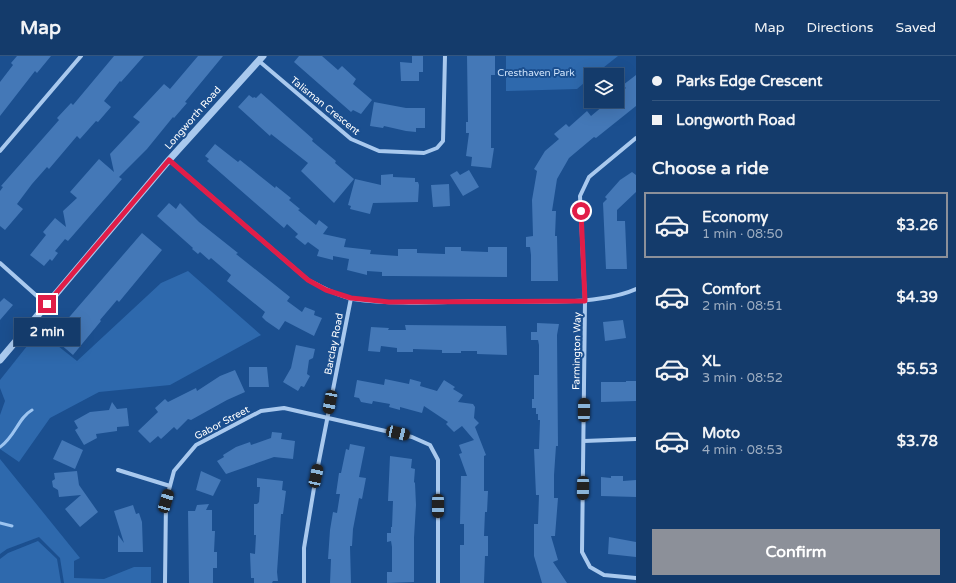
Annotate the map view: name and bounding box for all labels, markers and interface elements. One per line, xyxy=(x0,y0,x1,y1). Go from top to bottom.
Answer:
text: Map xyxy=(20,17,61,39)
text: Map xyxy=(754,19,785,36)
text: Directions xyxy=(807,19,874,36)
text: Saved xyxy=(896,19,936,36)
park label: Cresthaven Park xyxy=(497,67,575,79)
map controls xyxy=(584,68,624,108)
button: layers xyxy=(584,68,624,108)
text: Parks Edge Crescent xyxy=(676,72,822,90)
street label: Talisman Crescent xyxy=(288,74,362,138)
street label: Longworth Road xyxy=(162,84,224,152)
text: Longworth Road xyxy=(676,111,795,129)
text: Choose a ride xyxy=(652,157,769,179)
route start xyxy=(572,202,590,220)
icon: car xyxy=(654,207,690,243)
text: Economy xyxy=(702,208,768,226)
text: $3.26 xyxy=(897,216,938,234)
text: 1 min · 08:50 xyxy=(702,226,783,242)
icon: car xyxy=(654,279,690,315)
text: Comfort xyxy=(702,280,761,298)
text: $4.39 xyxy=(897,288,938,306)
route end xyxy=(38,295,56,313)
text: 2 min · 08:51 xyxy=(702,298,783,314)
street label: Farmington Way xyxy=(570,311,584,390)
street label: Barclay Road xyxy=(322,312,346,376)
callout: 2 min xyxy=(14,318,80,346)
text: 2 min xyxy=(30,324,64,340)
icon: car xyxy=(654,351,690,387)
text: XL xyxy=(702,352,721,370)
text: $5.53 xyxy=(897,360,938,378)
text: 3 min · 08:52 xyxy=(702,370,783,386)
car xyxy=(322,389,338,415)
car xyxy=(578,398,590,422)
street label: Gabor Street xyxy=(192,403,252,443)
icon: car xyxy=(654,423,690,459)
car xyxy=(385,424,411,442)
text: Moto xyxy=(702,424,740,442)
text: $3.78 xyxy=(897,432,938,450)
text: 4 min · 08:53 xyxy=(702,442,783,458)
car xyxy=(308,463,324,489)
car xyxy=(577,476,589,500)
car xyxy=(157,488,175,514)
car xyxy=(432,494,444,518)
button: Confirm xyxy=(652,529,940,575)

